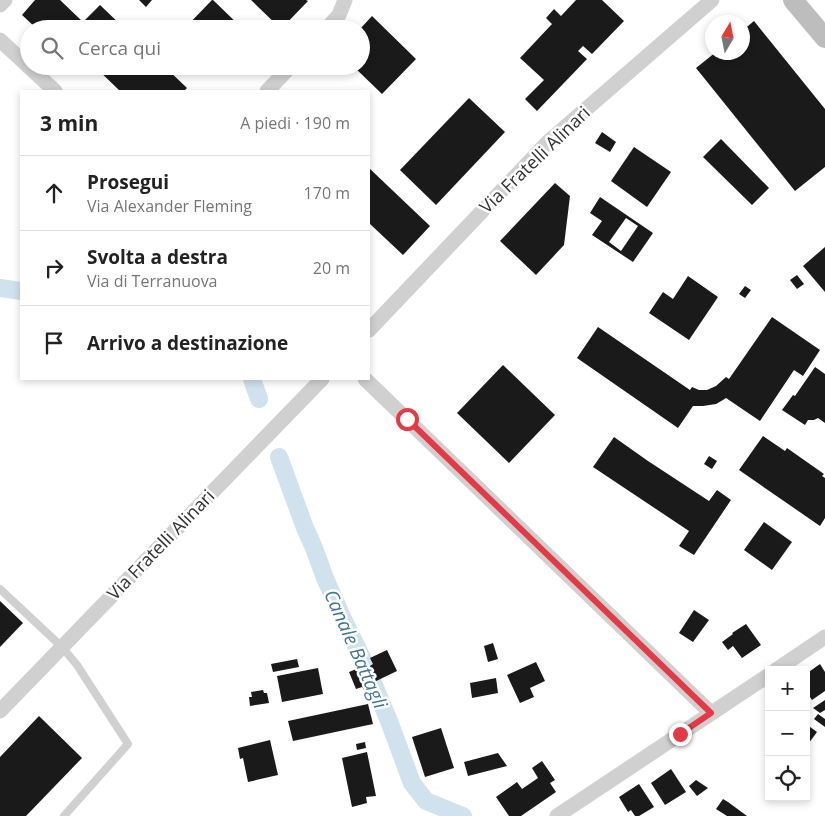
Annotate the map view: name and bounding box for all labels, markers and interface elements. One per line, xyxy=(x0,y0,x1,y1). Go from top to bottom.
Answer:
north arrow xyxy=(705,15,750,60)
search box xyxy=(20,20,370,75)
icon: search xyxy=(38,34,66,62)
text: Cerca qui xyxy=(78,35,161,61)
street label: Via Fratelli Alinari xyxy=(474,100,595,218)
text: 3 min xyxy=(40,109,98,137)
text: A piedi · 190 m xyxy=(240,112,350,134)
text: Prosegui xyxy=(87,169,169,195)
icon: ahead xyxy=(40,179,68,207)
text: 170 m xyxy=(304,182,350,204)
text: Via Alexander Fleming xyxy=(87,195,252,217)
text: Svolta a destra xyxy=(87,244,228,270)
icon: right xyxy=(40,254,68,282)
text: 20 m xyxy=(313,257,350,279)
text: Via di Terranuova xyxy=(87,270,218,292)
icon: arrive xyxy=(40,329,68,357)
text: Arrivo a destinazione xyxy=(87,330,288,356)
route start xyxy=(396,408,419,431)
street label: Via Fratelli Alinari xyxy=(101,484,219,605)
water label: Canale Battagli xyxy=(318,585,394,714)
map controls xyxy=(765,666,810,801)
button: + xyxy=(765,666,810,711)
button: − xyxy=(765,711,810,756)
route end xyxy=(669,723,692,746)
button: locate xyxy=(765,756,810,801)

